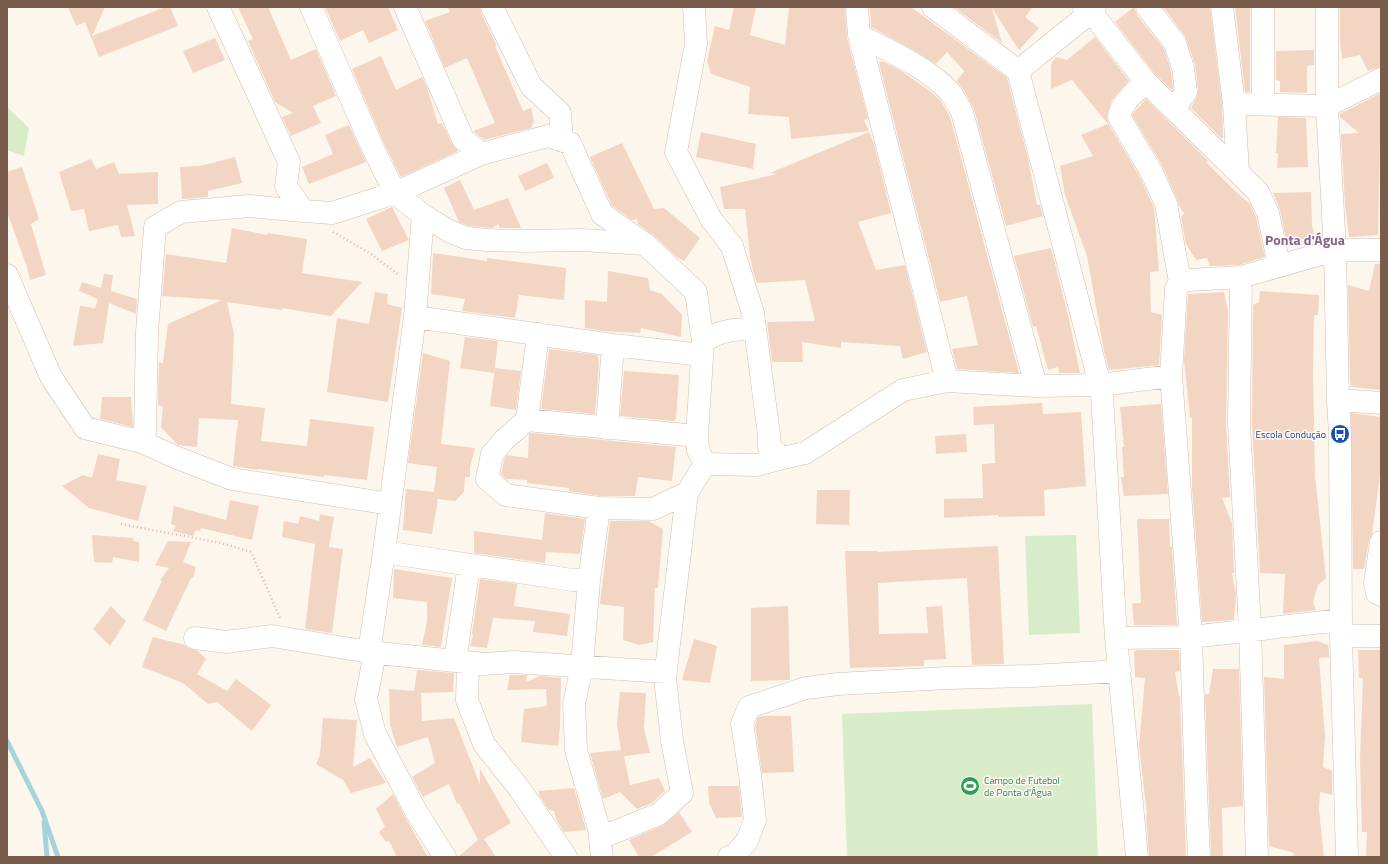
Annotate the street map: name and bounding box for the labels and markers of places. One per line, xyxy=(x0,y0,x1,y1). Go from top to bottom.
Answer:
bus stop icon: Escola Condução xyxy=(1329,423,1351,445)
place label: Escola Condução xyxy=(1255,427,1326,442)
place label: Campo de Futebol de Ponta d'Água xyxy=(984,773,1060,800)
sports icon: Campo de Futebol de Ponta d'Água xyxy=(959,775,981,797)

